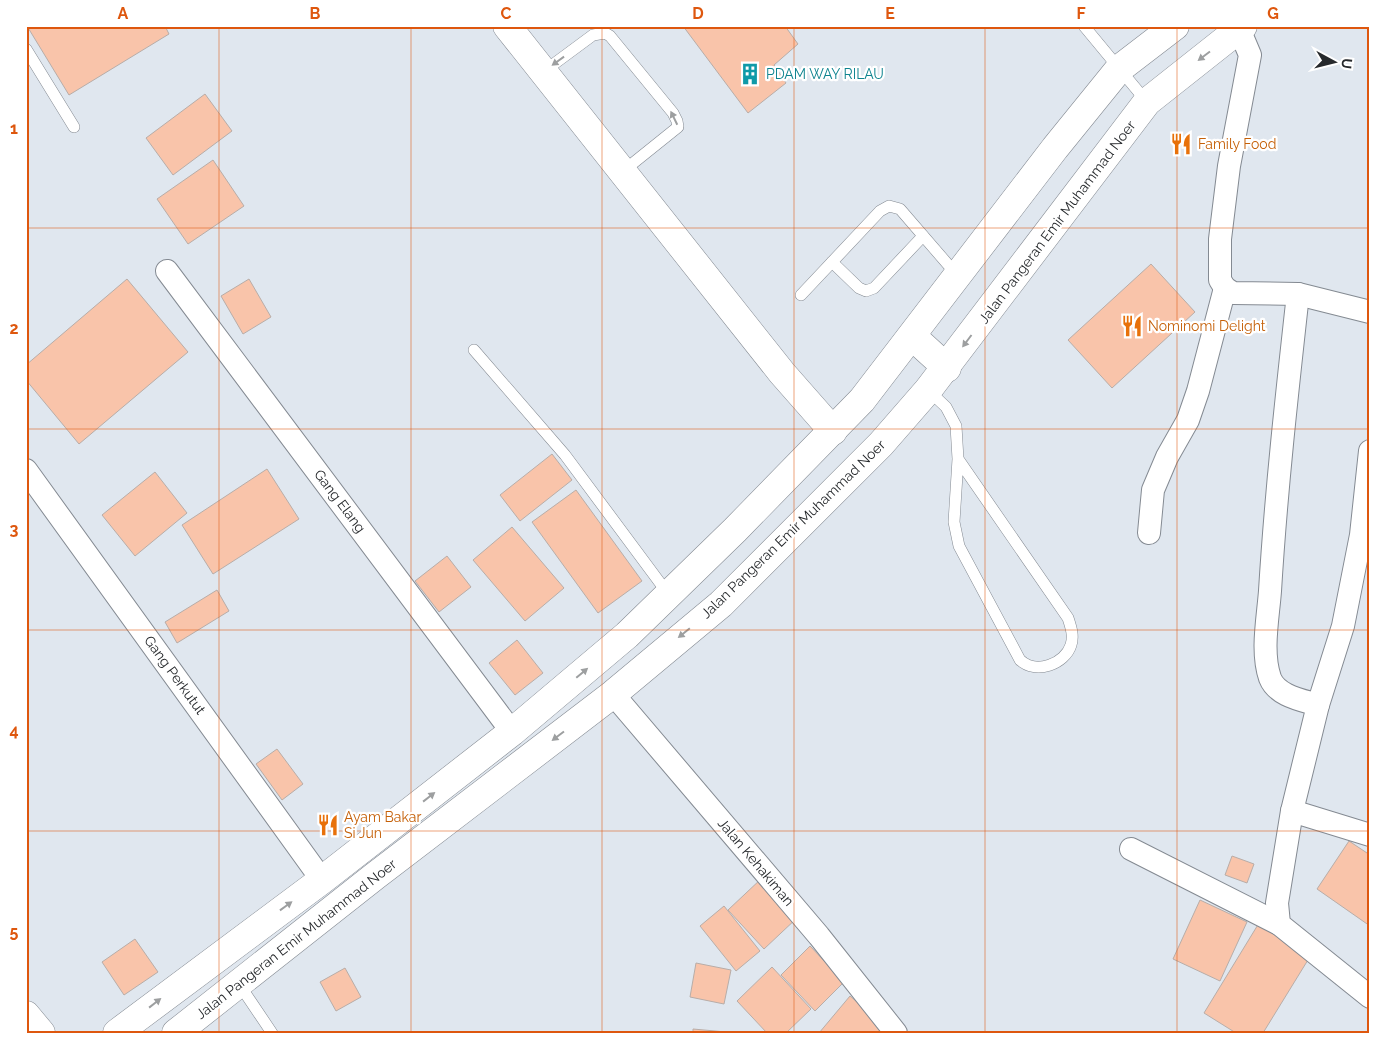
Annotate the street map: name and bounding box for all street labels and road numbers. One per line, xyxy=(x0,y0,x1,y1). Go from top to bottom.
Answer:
street label: Jalan Pangeran Emir Muhammad Noer xyxy=(975,117,1139,327)
street label: Jalan Pangeran Emir Muhammad Noer xyxy=(698,436,888,621)
street label: Gang Elang xyxy=(311,466,369,536)
street label: Gang Perkutut xyxy=(141,633,209,718)
street label: Jalan Kehakiman xyxy=(715,815,797,909)
street label: Jalan Pangeran Emir Muhammad Noer xyxy=(193,856,399,1022)

